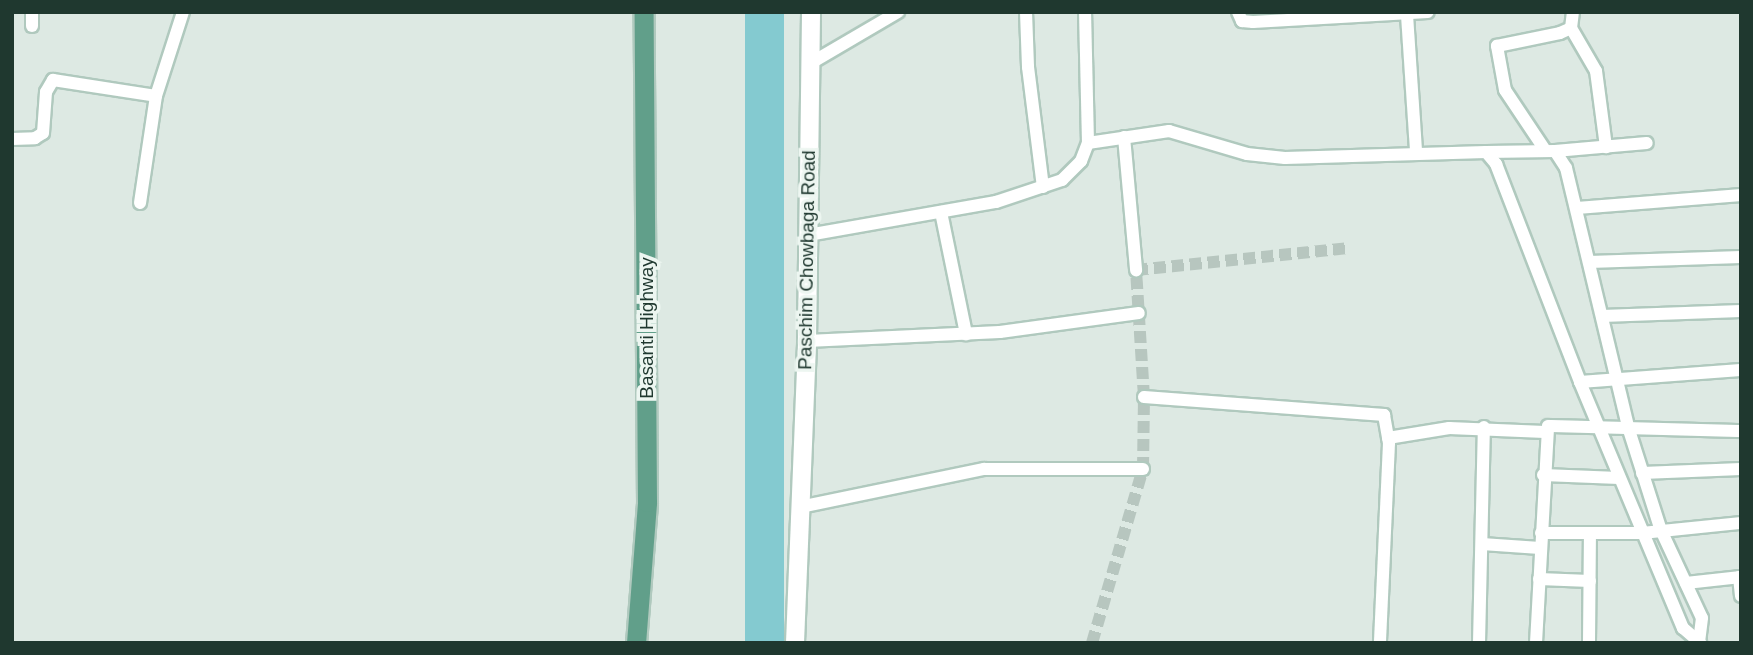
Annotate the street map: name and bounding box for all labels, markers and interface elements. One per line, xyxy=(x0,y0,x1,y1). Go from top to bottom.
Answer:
street label: Paschim Chowbaga Road xyxy=(794,150,820,370)
street label: Basanti Highway xyxy=(636,257,658,399)

